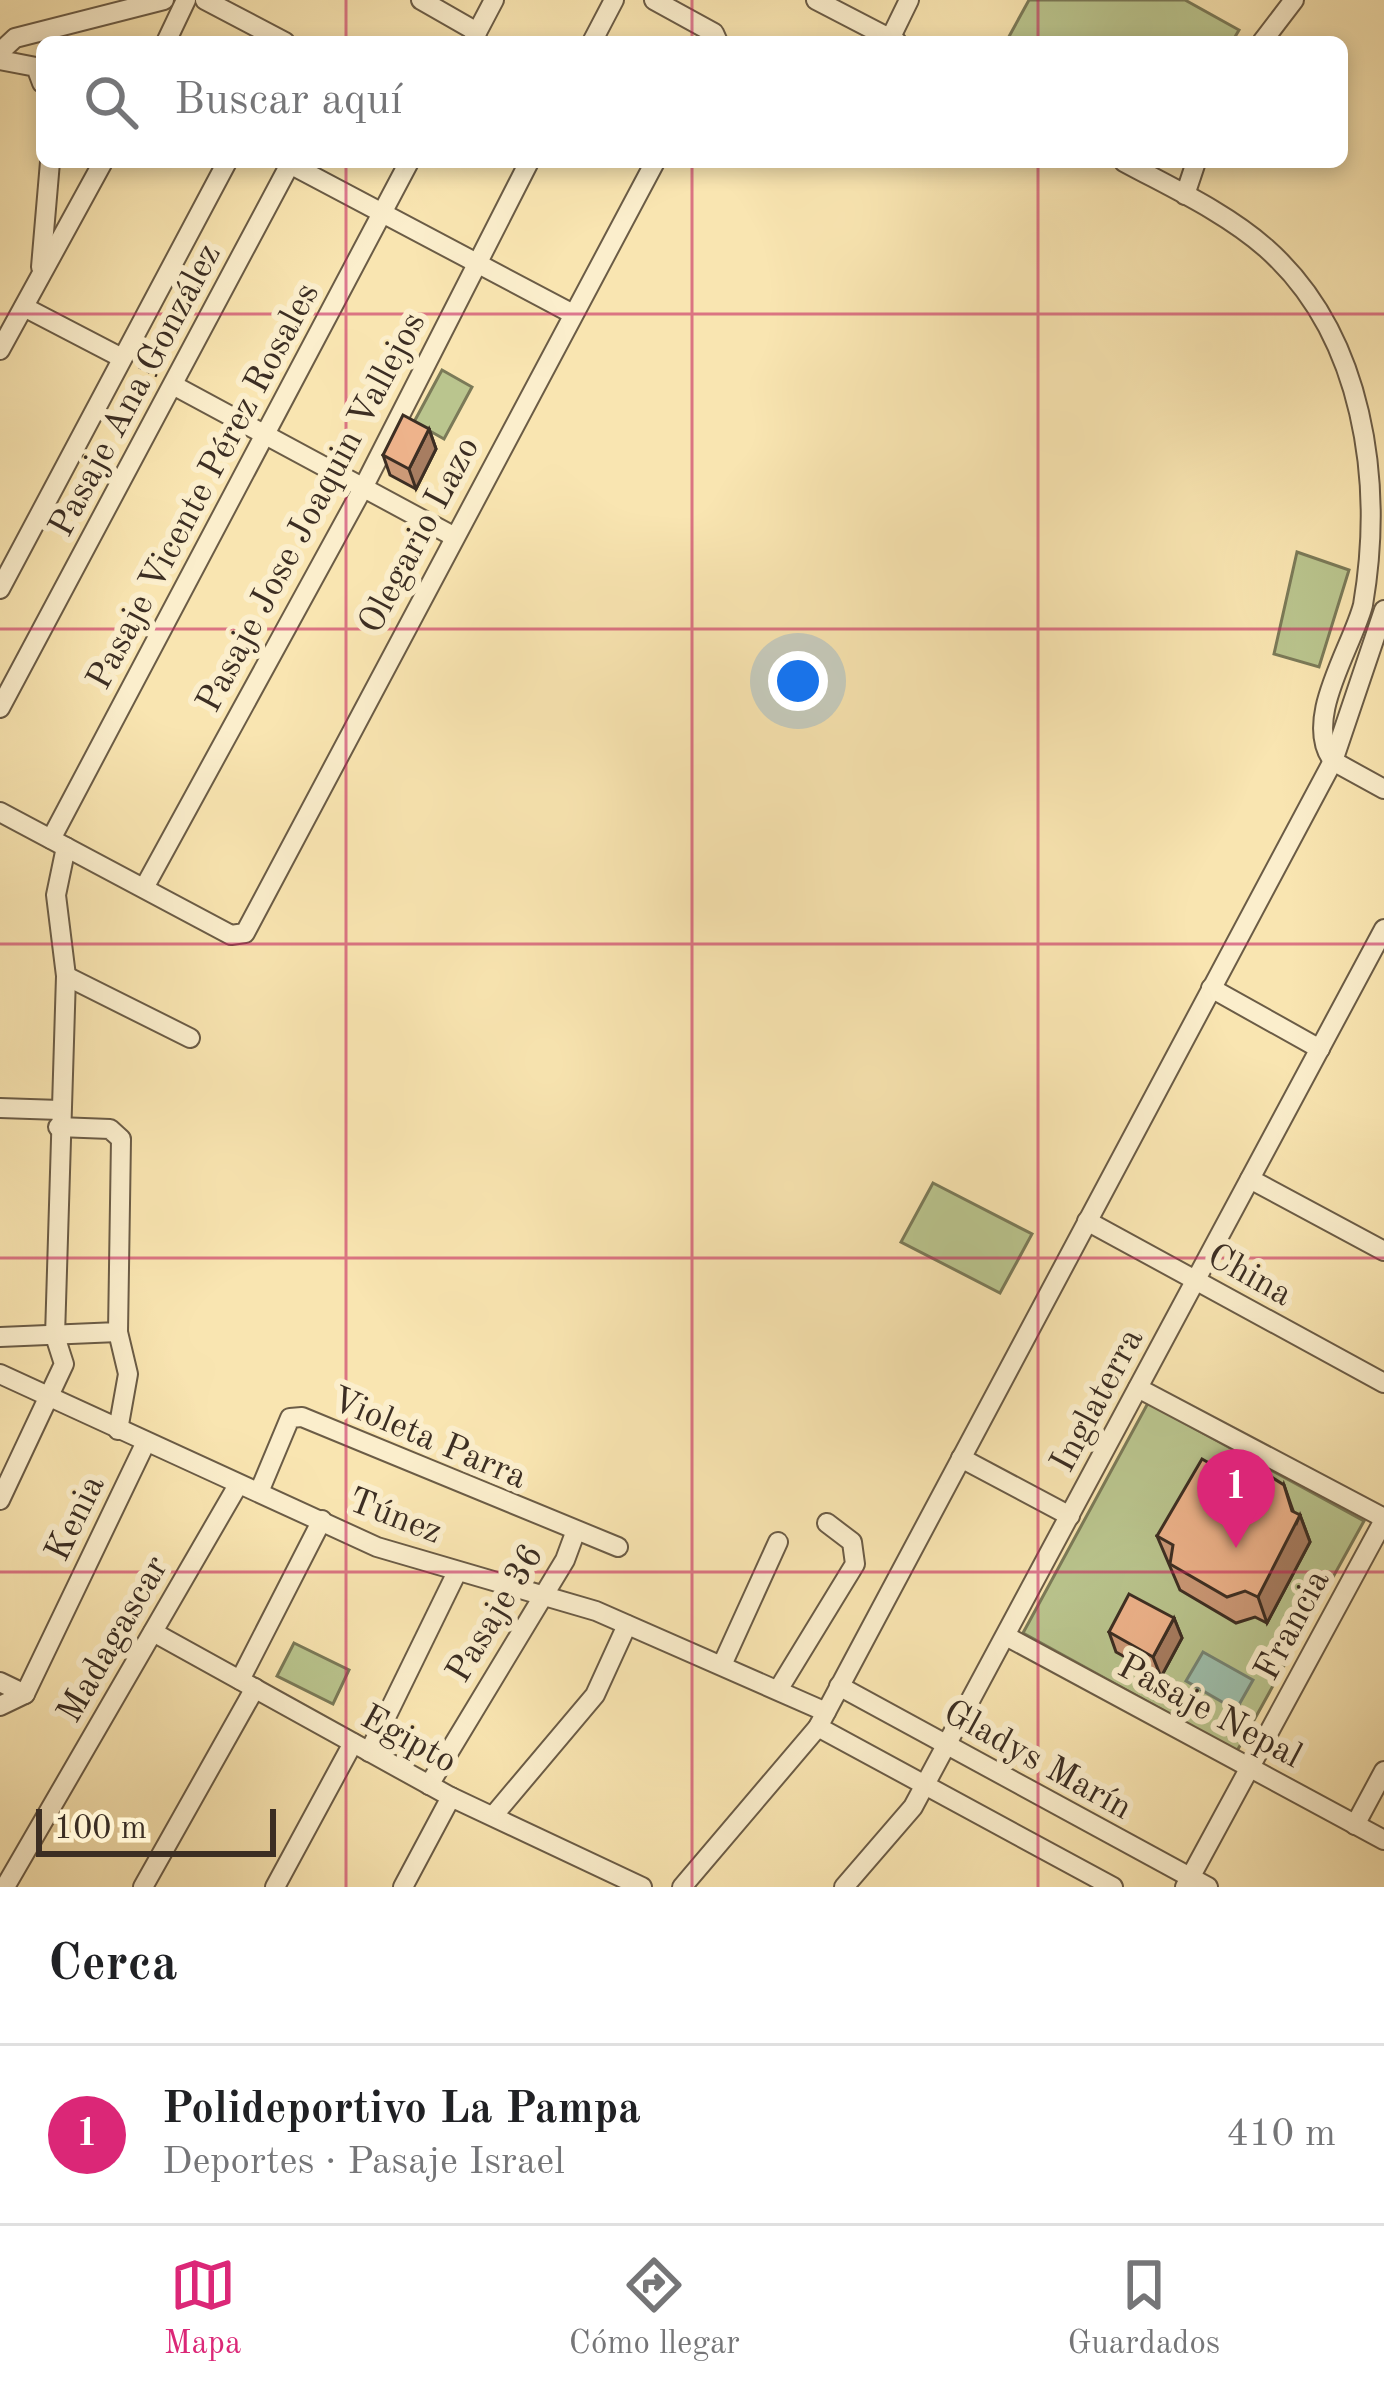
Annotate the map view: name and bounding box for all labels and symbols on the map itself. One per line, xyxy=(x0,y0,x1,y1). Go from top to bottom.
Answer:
street label: Pasaje Ana González xyxy=(44,238,229,543)
street label: Pasaje Vicente Pérez Rosales xyxy=(82,278,327,696)
street label: Pasaje Jose Joaquin Vallejos xyxy=(192,307,433,719)
street label: Olegario Lazo xyxy=(354,432,487,640)
your location xyxy=(768,651,828,711)
street label: China xyxy=(1201,1239,1298,1314)
street label: Inglaterra xyxy=(1046,1323,1151,1479)
street label: Violeta Parra xyxy=(325,1382,532,1497)
pin: 1 xyxy=(1197,1449,1275,1548)
street label: Kenia xyxy=(41,1470,113,1567)
street label: Túnez xyxy=(343,1484,446,1552)
street label: Pasaje 36 xyxy=(441,1539,552,1689)
street label: Madagascar xyxy=(52,1550,177,1729)
street label: Francia xyxy=(1250,1564,1338,1687)
street label: Pasaje Nepal xyxy=(1111,1649,1307,1776)
street label: Gladys Marín xyxy=(937,1695,1137,1828)
street label: Egipto xyxy=(354,1700,462,1781)
scale bar xyxy=(36,1803,276,1856)

